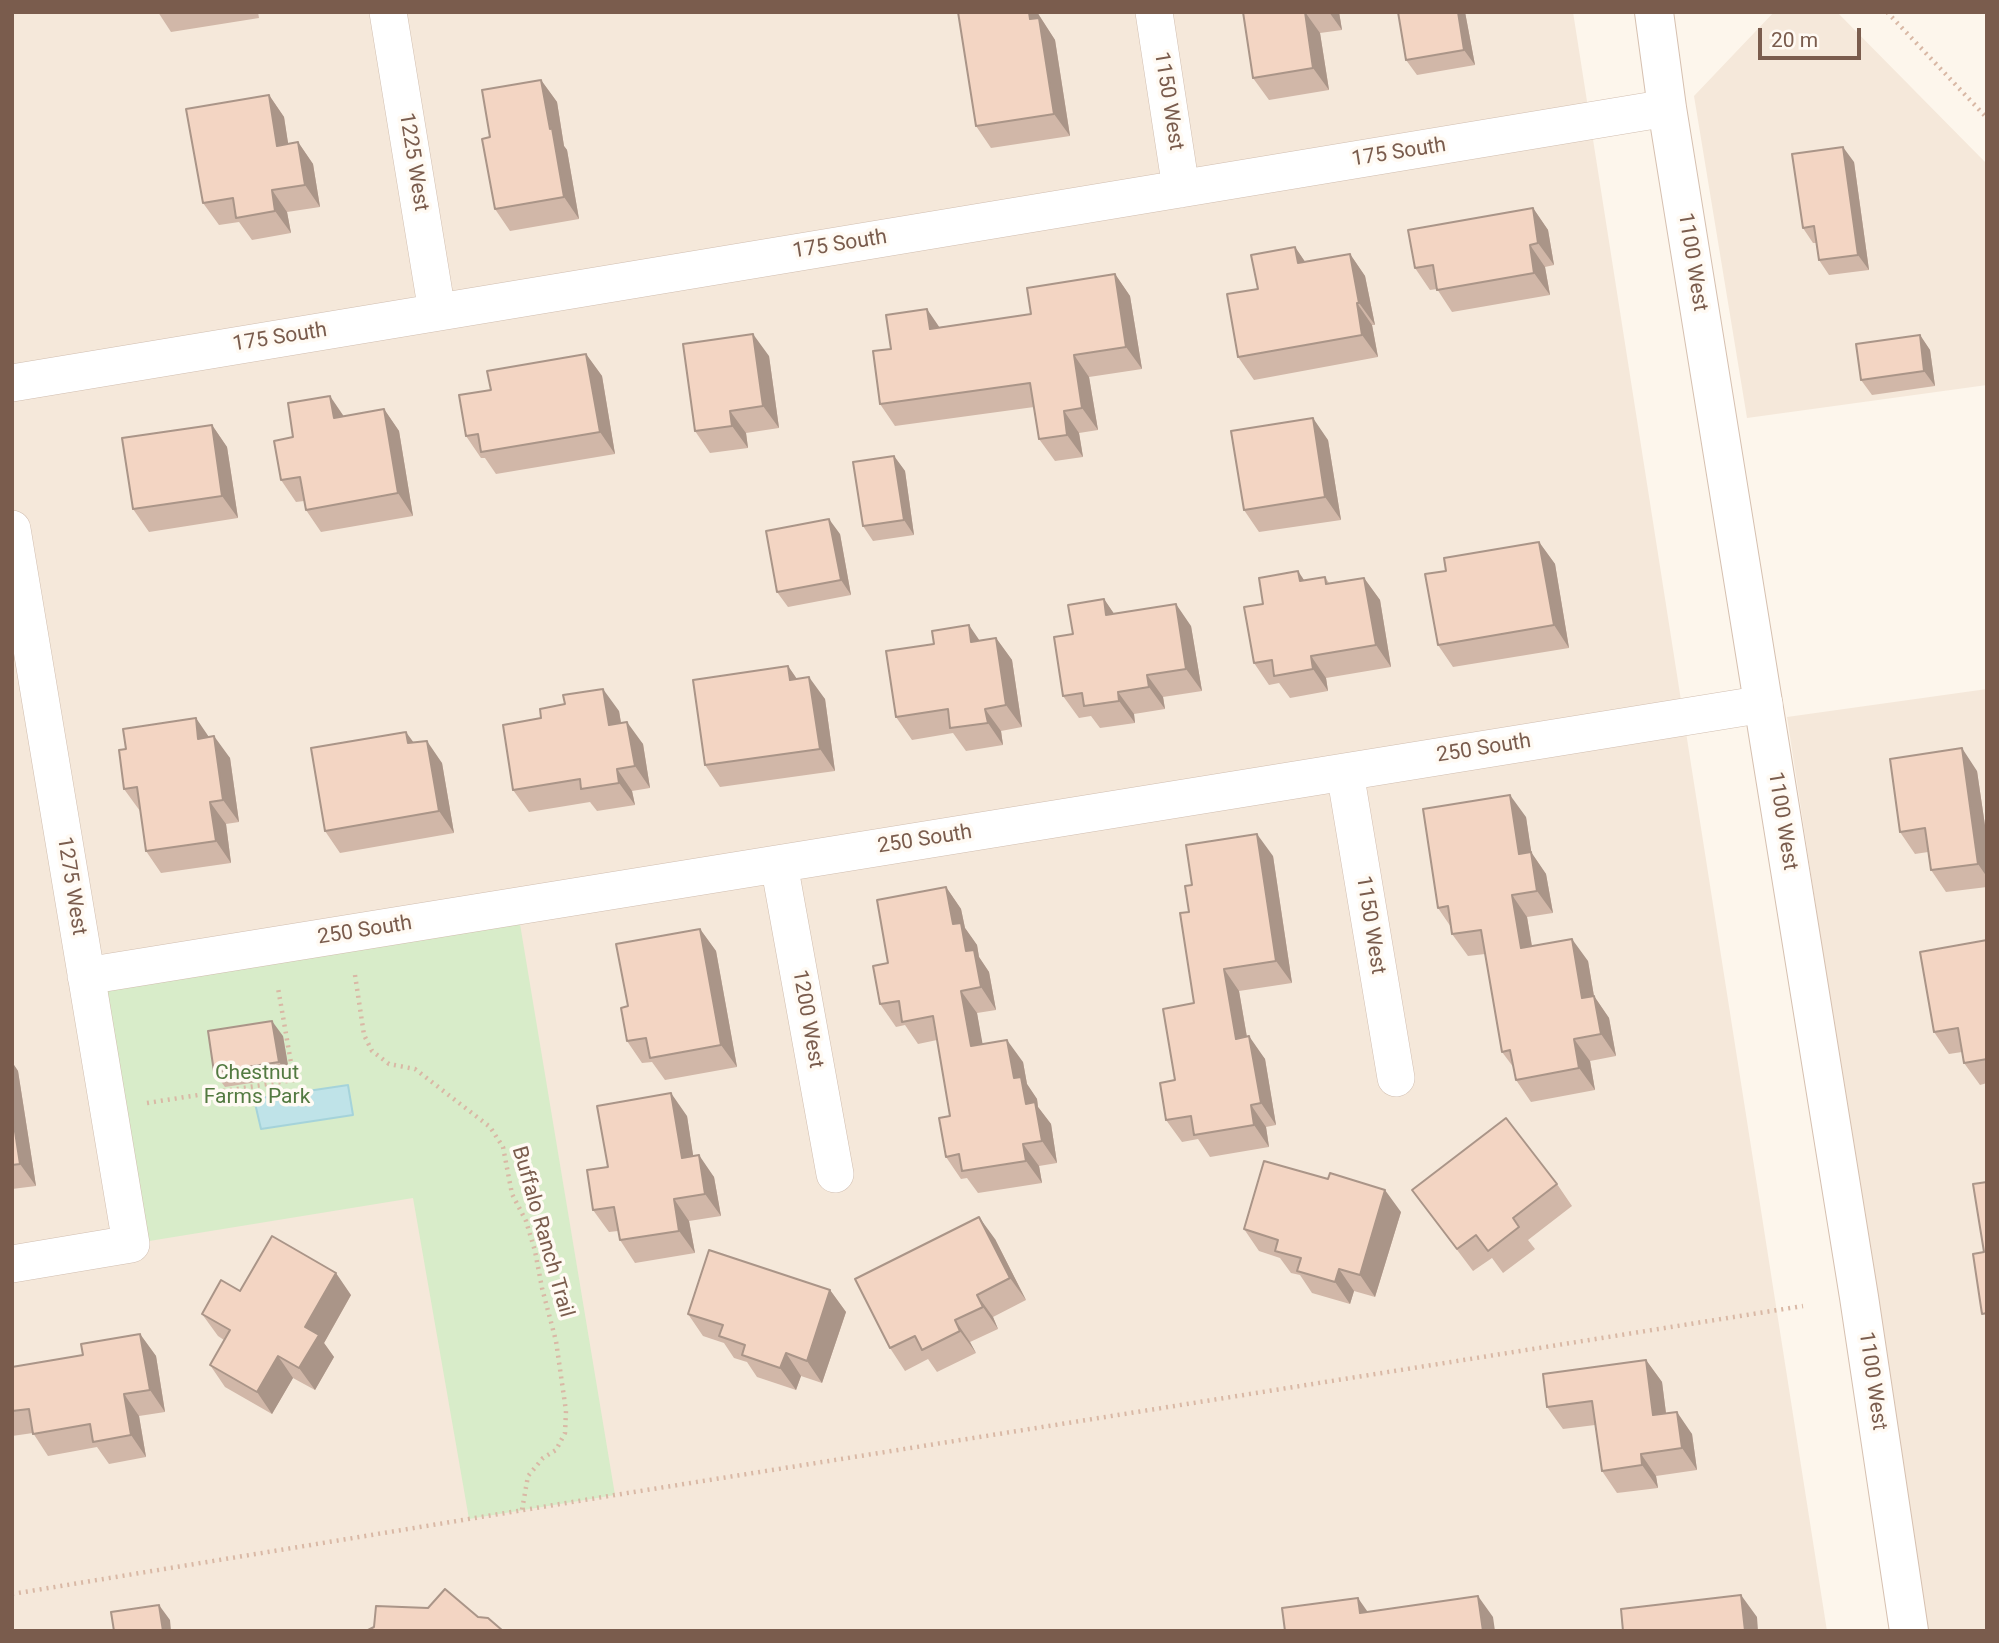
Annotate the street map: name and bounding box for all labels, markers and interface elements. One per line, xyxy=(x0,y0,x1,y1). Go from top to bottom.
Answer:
scale bar xyxy=(1761,14,1864,58)
text: 20 m xyxy=(1771,28,1818,52)
street label: 1150 West xyxy=(1148,50,1188,152)
street label: 1225 West xyxy=(393,111,433,213)
street label: 175 South xyxy=(1350,133,1448,173)
street label: 1100 West xyxy=(1672,211,1712,313)
street label: 175 South xyxy=(791,225,889,265)
street label: 175 South xyxy=(231,318,329,358)
street label: 250 South xyxy=(1435,729,1533,769)
street label: 1100 West xyxy=(1762,770,1802,872)
street label: 250 South xyxy=(876,820,974,860)
street label: 1275 West xyxy=(51,835,91,937)
street label: 1150 West xyxy=(1350,874,1390,976)
street label: 250 South xyxy=(316,911,414,951)
street label: 1200 West xyxy=(786,968,828,1070)
park label: Chestnut Farms Park xyxy=(204,1061,310,1111)
street label: Buffalo Ranch Trail xyxy=(506,1144,578,1320)
street label: 1100 West xyxy=(1853,1330,1891,1432)

